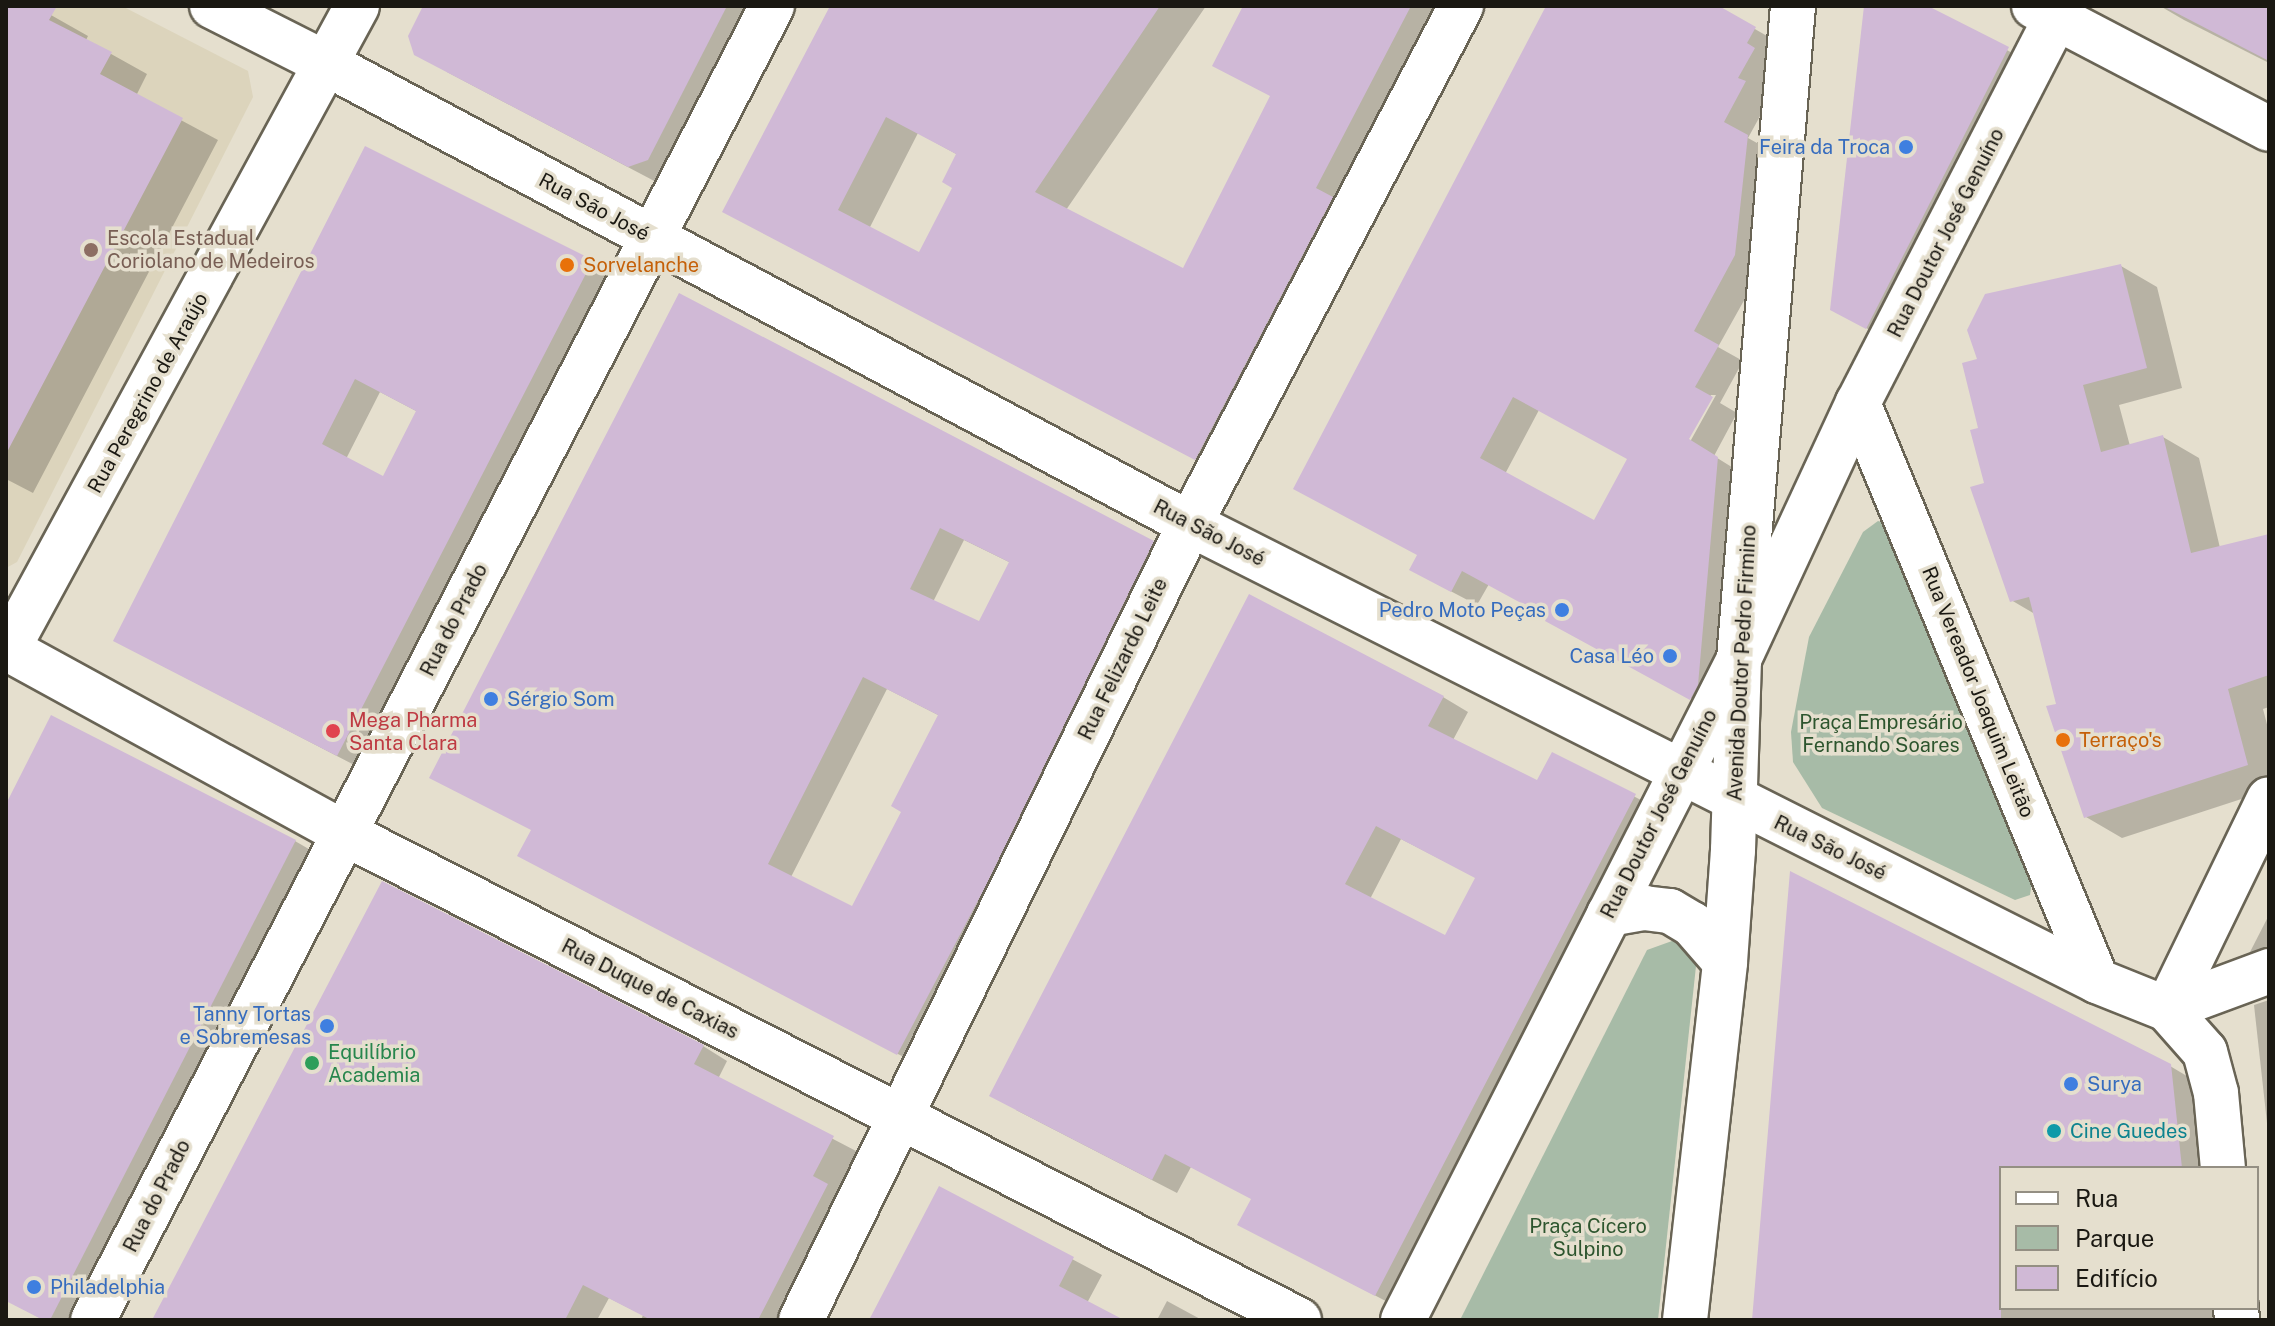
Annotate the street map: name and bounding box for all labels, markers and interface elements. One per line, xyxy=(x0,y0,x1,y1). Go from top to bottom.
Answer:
street label: Rua Doutor José Genuíno xyxy=(1883,124,2009,342)
place label: Feira da Troca xyxy=(1759,135,1890,159)
marker: Feira da Troca xyxy=(1897,138,1915,156)
street label: Rua São José xyxy=(535,168,653,246)
place label: Escola Estadual Coriolano de Medeiros xyxy=(107,226,315,273)
marker: Escola Estadual Coriolano de Medeiros xyxy=(82,241,100,259)
place label: Sorvelanche xyxy=(583,253,699,277)
marker: Sorvelanche xyxy=(558,256,576,274)
street label: Rua Peregrino de Araújo xyxy=(83,288,213,498)
street label: Rua São José xyxy=(1149,495,1269,571)
street label: Avenida Doutor Pedro Firmino xyxy=(1723,524,1761,802)
street label: Rua do Prado xyxy=(415,560,493,680)
street label: Rua Vereador Joaquim Leitão xyxy=(1916,563,2040,821)
street label: Rua Felizardo Leite xyxy=(1073,574,1173,744)
place label: Pedro Moto Peças xyxy=(1378,598,1546,622)
marker: Pedro Moto Peças xyxy=(1553,601,1571,619)
place label: Casa Léo xyxy=(1570,644,1654,668)
marker: Casa Léo xyxy=(1661,647,1679,665)
place label: Sérgio Som xyxy=(507,687,615,711)
marker: Sérgio Som xyxy=(482,690,500,708)
street label: Rua Doutor José Genuíno xyxy=(1596,705,1722,923)
place label: Mega Pharma Santa Clara xyxy=(349,708,477,755)
park label: Praça Empresário Fernando Soares xyxy=(1799,710,1963,757)
marker: Mega Pharma Santa Clara xyxy=(324,722,342,740)
place label: Terraço's xyxy=(2079,728,2162,752)
marker: Terraço's xyxy=(2054,731,2072,749)
street label: Rua São José xyxy=(1770,810,1890,886)
street label: Rua Duque de Caxias xyxy=(557,934,743,1044)
place label: Tanny Tortas e Sobremesas xyxy=(179,1002,311,1049)
marker: Tanny Tortas e Sobremesas xyxy=(318,1017,336,1035)
place label: Equilíbrio Academia xyxy=(328,1040,420,1087)
marker: Equilíbrio Academia xyxy=(303,1054,321,1072)
place label: Surya xyxy=(2087,1072,2142,1096)
marker: Surya xyxy=(2062,1075,2080,1093)
place label: Cine Guedes xyxy=(2070,1119,2187,1143)
marker: Cine Guedes xyxy=(2045,1122,2063,1140)
street label: Rua do Prado xyxy=(118,1136,196,1256)
legend xyxy=(1999,1166,2259,1310)
text: Rua xyxy=(2075,1184,2118,1212)
park label: Praça Cícero Sulpino xyxy=(1529,1215,1647,1262)
text: Parque xyxy=(2075,1224,2154,1252)
text: Edifício xyxy=(2075,1264,2158,1292)
place label: Philadelphia xyxy=(50,1275,165,1299)
marker: Philadelphia xyxy=(25,1278,43,1296)

